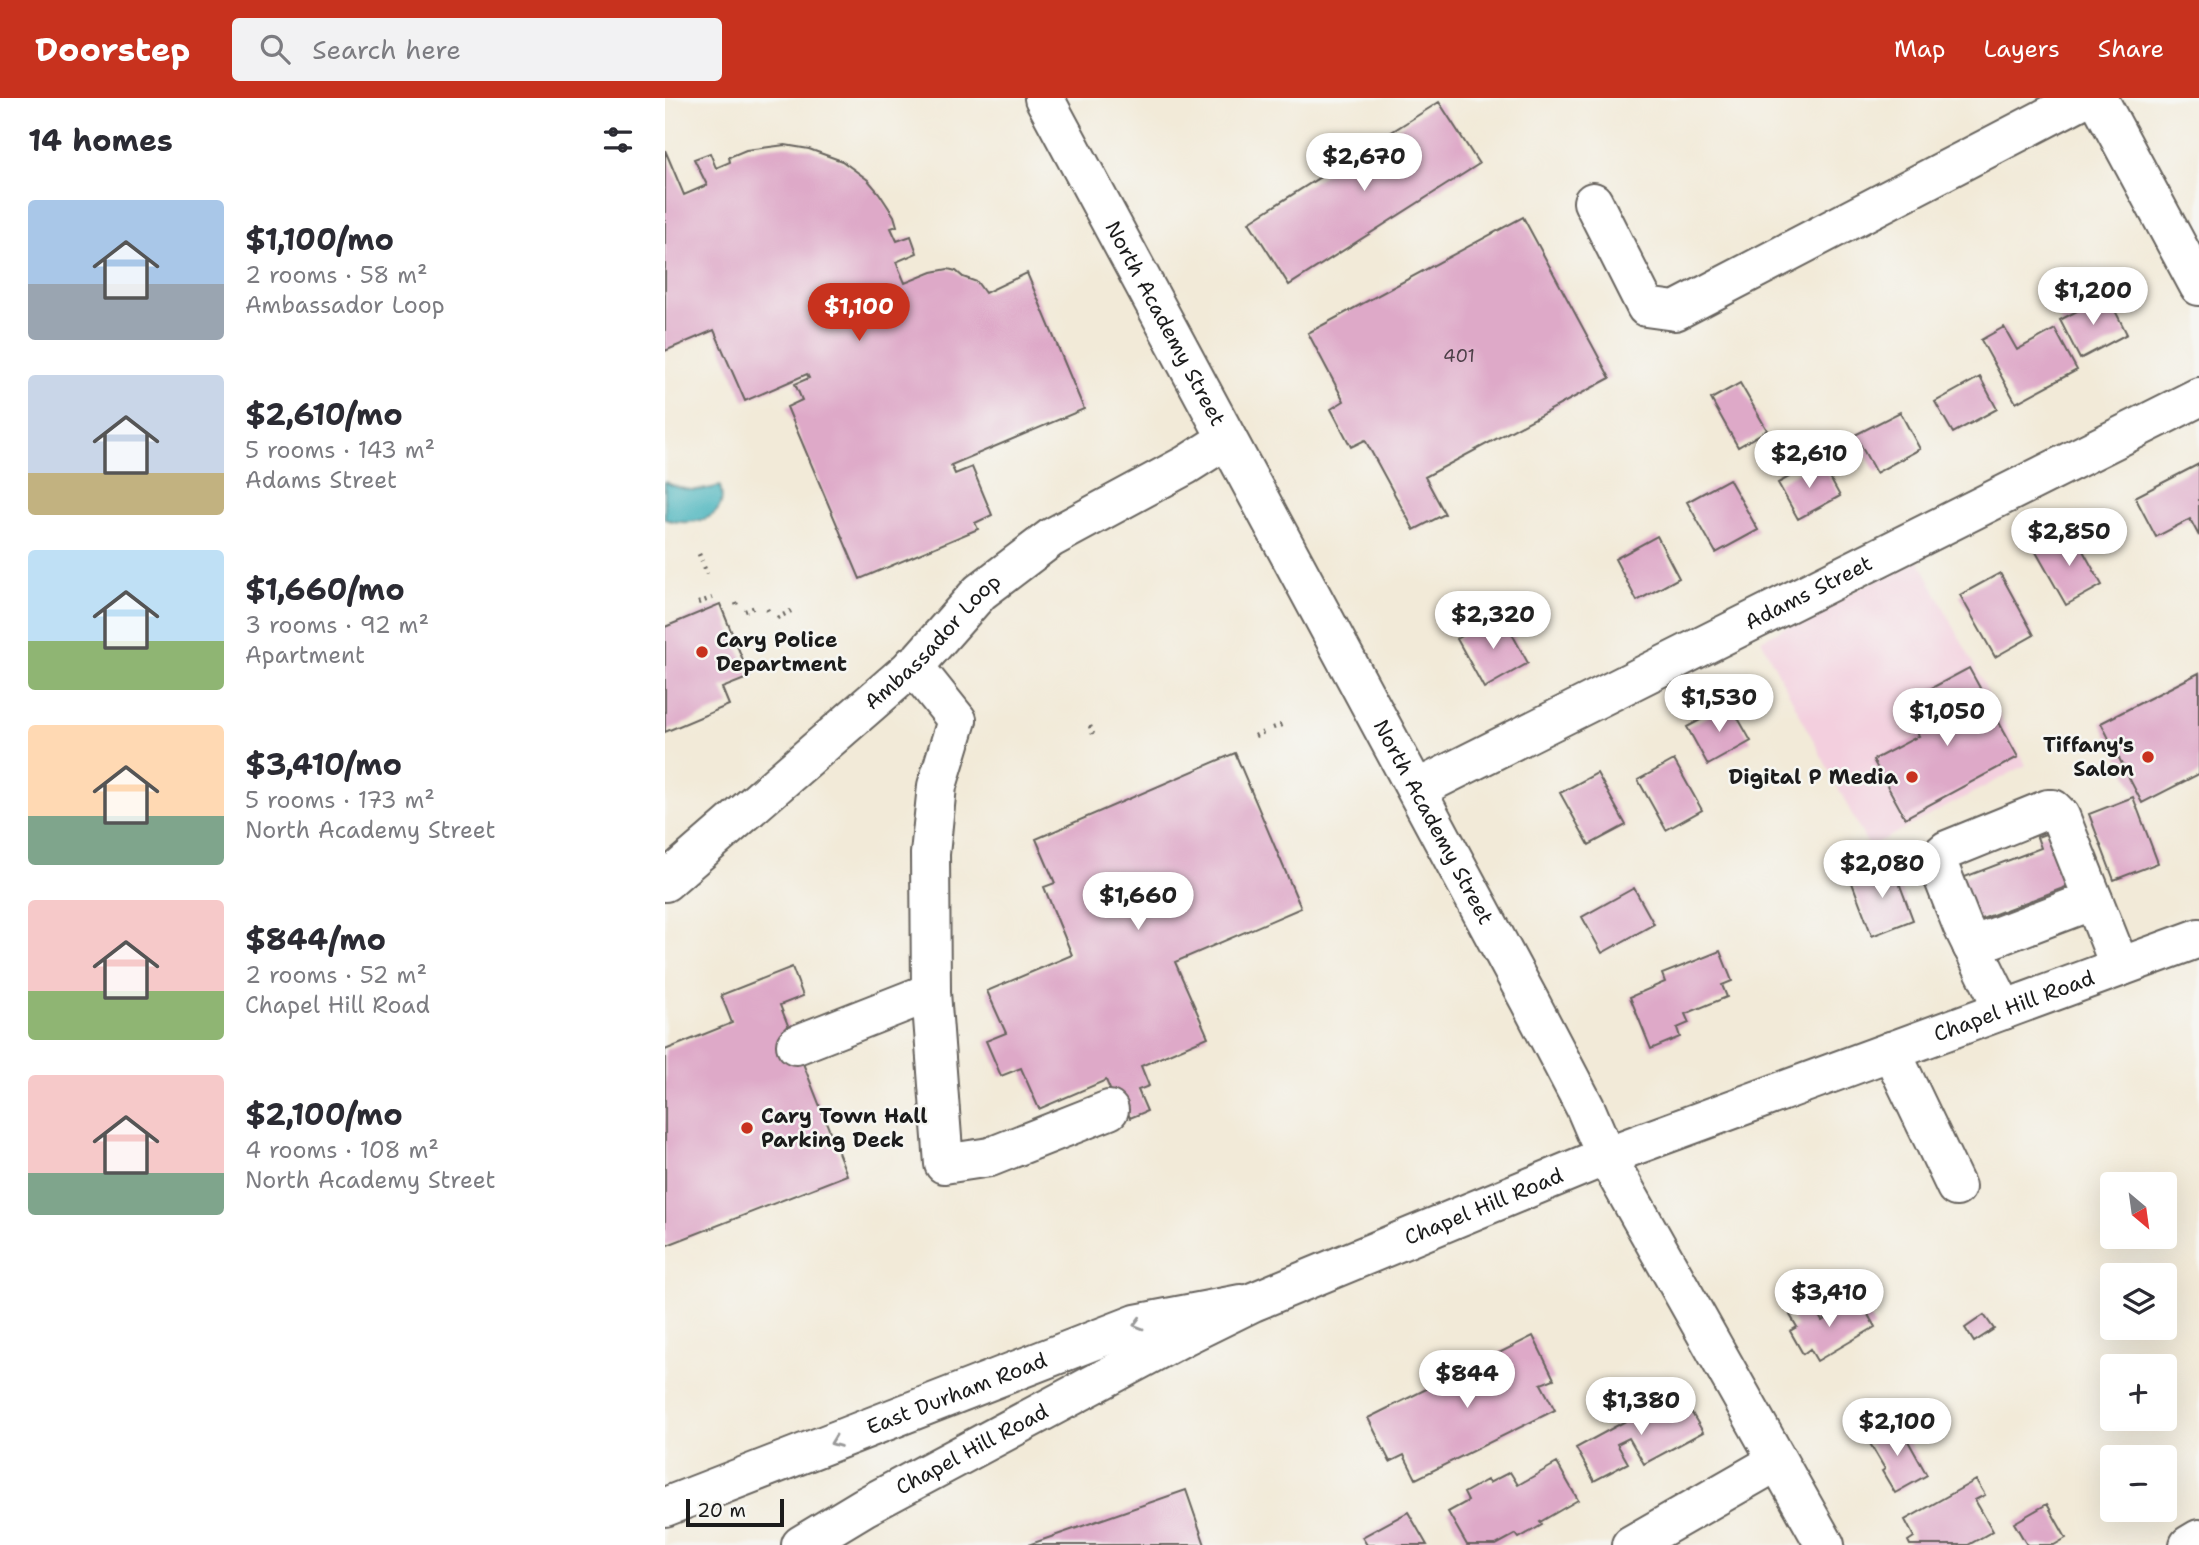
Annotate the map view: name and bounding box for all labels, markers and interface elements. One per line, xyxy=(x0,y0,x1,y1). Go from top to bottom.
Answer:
search box xyxy=(232,18,722,81)
text: Doorstep xyxy=(35,27,190,72)
icon: search xyxy=(256,30,294,68)
text: Search here xyxy=(312,32,461,67)
text: Map xyxy=(1894,33,1945,65)
text: Layers xyxy=(1983,33,2060,65)
text: Share xyxy=(2098,33,2164,65)
text: 14 homes xyxy=(28,120,173,161)
icon: filters xyxy=(599,121,637,159)
pin: $2,670 xyxy=(1307,134,1421,193)
text: $2,670 xyxy=(1322,141,1406,171)
street label: North Academy Street xyxy=(1099,216,1232,431)
text: $1,100/mo xyxy=(245,219,394,260)
icon: home xyxy=(84,228,168,312)
text: 2 rooms · 58 m² xyxy=(245,260,428,290)
pin: $1,200 xyxy=(2036,268,2150,327)
text: $1,200 xyxy=(2054,275,2132,305)
pin: $1,100 xyxy=(802,284,916,343)
text: Ambassador Loop xyxy=(245,290,445,320)
text: $1,100 xyxy=(824,291,894,321)
house number: 401 xyxy=(1443,344,1475,368)
text: $2,610/mo xyxy=(245,394,403,435)
icon: home xyxy=(84,403,168,487)
pin: $2,610 xyxy=(1752,430,1866,490)
text: 5 rooms · 143 m² xyxy=(245,435,435,465)
text: $2,610 xyxy=(1770,438,1848,468)
text: Adams Street xyxy=(245,465,397,495)
pin: $2,850 xyxy=(2012,508,2126,568)
text: $2,850 xyxy=(2027,516,2111,546)
street label: Adams Street xyxy=(1740,549,1877,636)
street label: Ambassador Loop xyxy=(859,567,1006,716)
text: $1,660/mo xyxy=(245,569,405,610)
icon: home xyxy=(84,578,168,662)
pin: $2,320 xyxy=(1436,592,1550,651)
text: $2,320 xyxy=(1451,599,1535,629)
text: 3 rooms · 92 m² xyxy=(245,610,429,640)
place label: Cary Police Department xyxy=(716,626,847,678)
text: Apartment xyxy=(245,640,365,670)
marker: Cary Police Department xyxy=(694,644,710,660)
pin: $1,530 xyxy=(1662,674,1776,734)
text: $1,530 xyxy=(1681,682,1757,712)
pin: $1,050 xyxy=(1890,688,2004,748)
text: $1,050 xyxy=(1909,696,1985,726)
street label: North Academy Street xyxy=(1367,715,1500,929)
place label: Tiffany's Salon xyxy=(2043,731,2134,783)
text: $3,410/mo xyxy=(245,744,402,785)
marker: Tiffany's Salon xyxy=(2140,749,2156,765)
icon: home xyxy=(84,753,168,837)
place label: Digital P Media xyxy=(1728,763,1899,791)
marker: Digital P Media xyxy=(1904,769,1920,785)
text: 5 rooms · 173 m² xyxy=(245,785,435,815)
text: North Academy Street xyxy=(245,815,496,845)
pin: $2,080 xyxy=(1825,840,1939,900)
text: $2,080 xyxy=(1839,848,1925,878)
pin: $1,660 xyxy=(1081,872,1195,932)
text: $1,660 xyxy=(1099,880,1177,910)
text: $844/mo xyxy=(245,919,386,960)
icon: home xyxy=(84,928,168,1012)
text: 2 rooms · 52 m² xyxy=(245,960,427,990)
street label: Chapel Hill Road xyxy=(1930,964,2098,1048)
text: Chapel Hill Road xyxy=(245,990,430,1020)
text: $2,100/mo xyxy=(245,1094,403,1135)
place label: Cary Town Hall Parking Deck xyxy=(761,1102,927,1154)
icon: home xyxy=(84,1103,168,1187)
marker: Cary Town Hall Parking Deck xyxy=(739,1120,755,1136)
text: 4 rooms · 108 m² xyxy=(245,1135,439,1165)
street label: Chapel Hill Road xyxy=(1400,1161,1567,1252)
text: North Academy Street xyxy=(245,1165,496,1195)
north arrow xyxy=(2100,1172,2177,1250)
map controls xyxy=(2100,1172,2177,1522)
button: layers xyxy=(2100,1263,2177,1340)
pin: $3,410 xyxy=(1772,1270,1886,1329)
text: $3,410 xyxy=(1791,1277,1867,1307)
one-way arrow xyxy=(1133,1316,1145,1330)
street label: East Durham Road xyxy=(863,1346,1051,1441)
pin: $844 xyxy=(1426,1350,1508,1410)
button: + xyxy=(2100,1354,2177,1431)
text: $844 xyxy=(1435,1358,1499,1388)
pin: $1,380 xyxy=(1584,1378,1698,1437)
text: $1,380 xyxy=(1602,1385,1680,1415)
street label: Chapel Hill Road xyxy=(891,1397,1053,1501)
pin: $2,100 xyxy=(1840,1398,1954,1458)
text: $2,100 xyxy=(1858,1406,1936,1436)
one-way arrow xyxy=(830,1434,842,1448)
button: − xyxy=(2100,1445,2177,1522)
scale bar xyxy=(686,1496,784,1528)
text: 20 m xyxy=(697,1498,746,1523)

